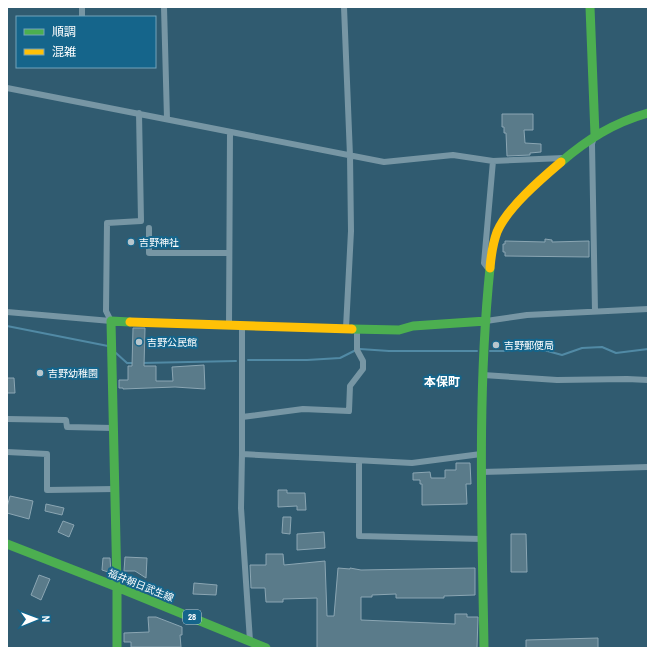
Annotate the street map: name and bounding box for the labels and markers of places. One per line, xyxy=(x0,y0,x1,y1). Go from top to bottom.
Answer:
place label: 吉野神社 xyxy=(139,236,179,249)
marker: 吉野神社 xyxy=(126,237,136,247)
place label: 吉野公民館 xyxy=(147,336,197,349)
marker: 吉野公民館 xyxy=(134,337,144,347)
place label: 吉野郵便局 xyxy=(504,339,554,352)
marker: 吉野郵便局 xyxy=(491,340,501,350)
place label: 吉野幼稚園 xyxy=(48,367,98,380)
marker: 吉野幼稚園 xyxy=(35,368,45,378)

